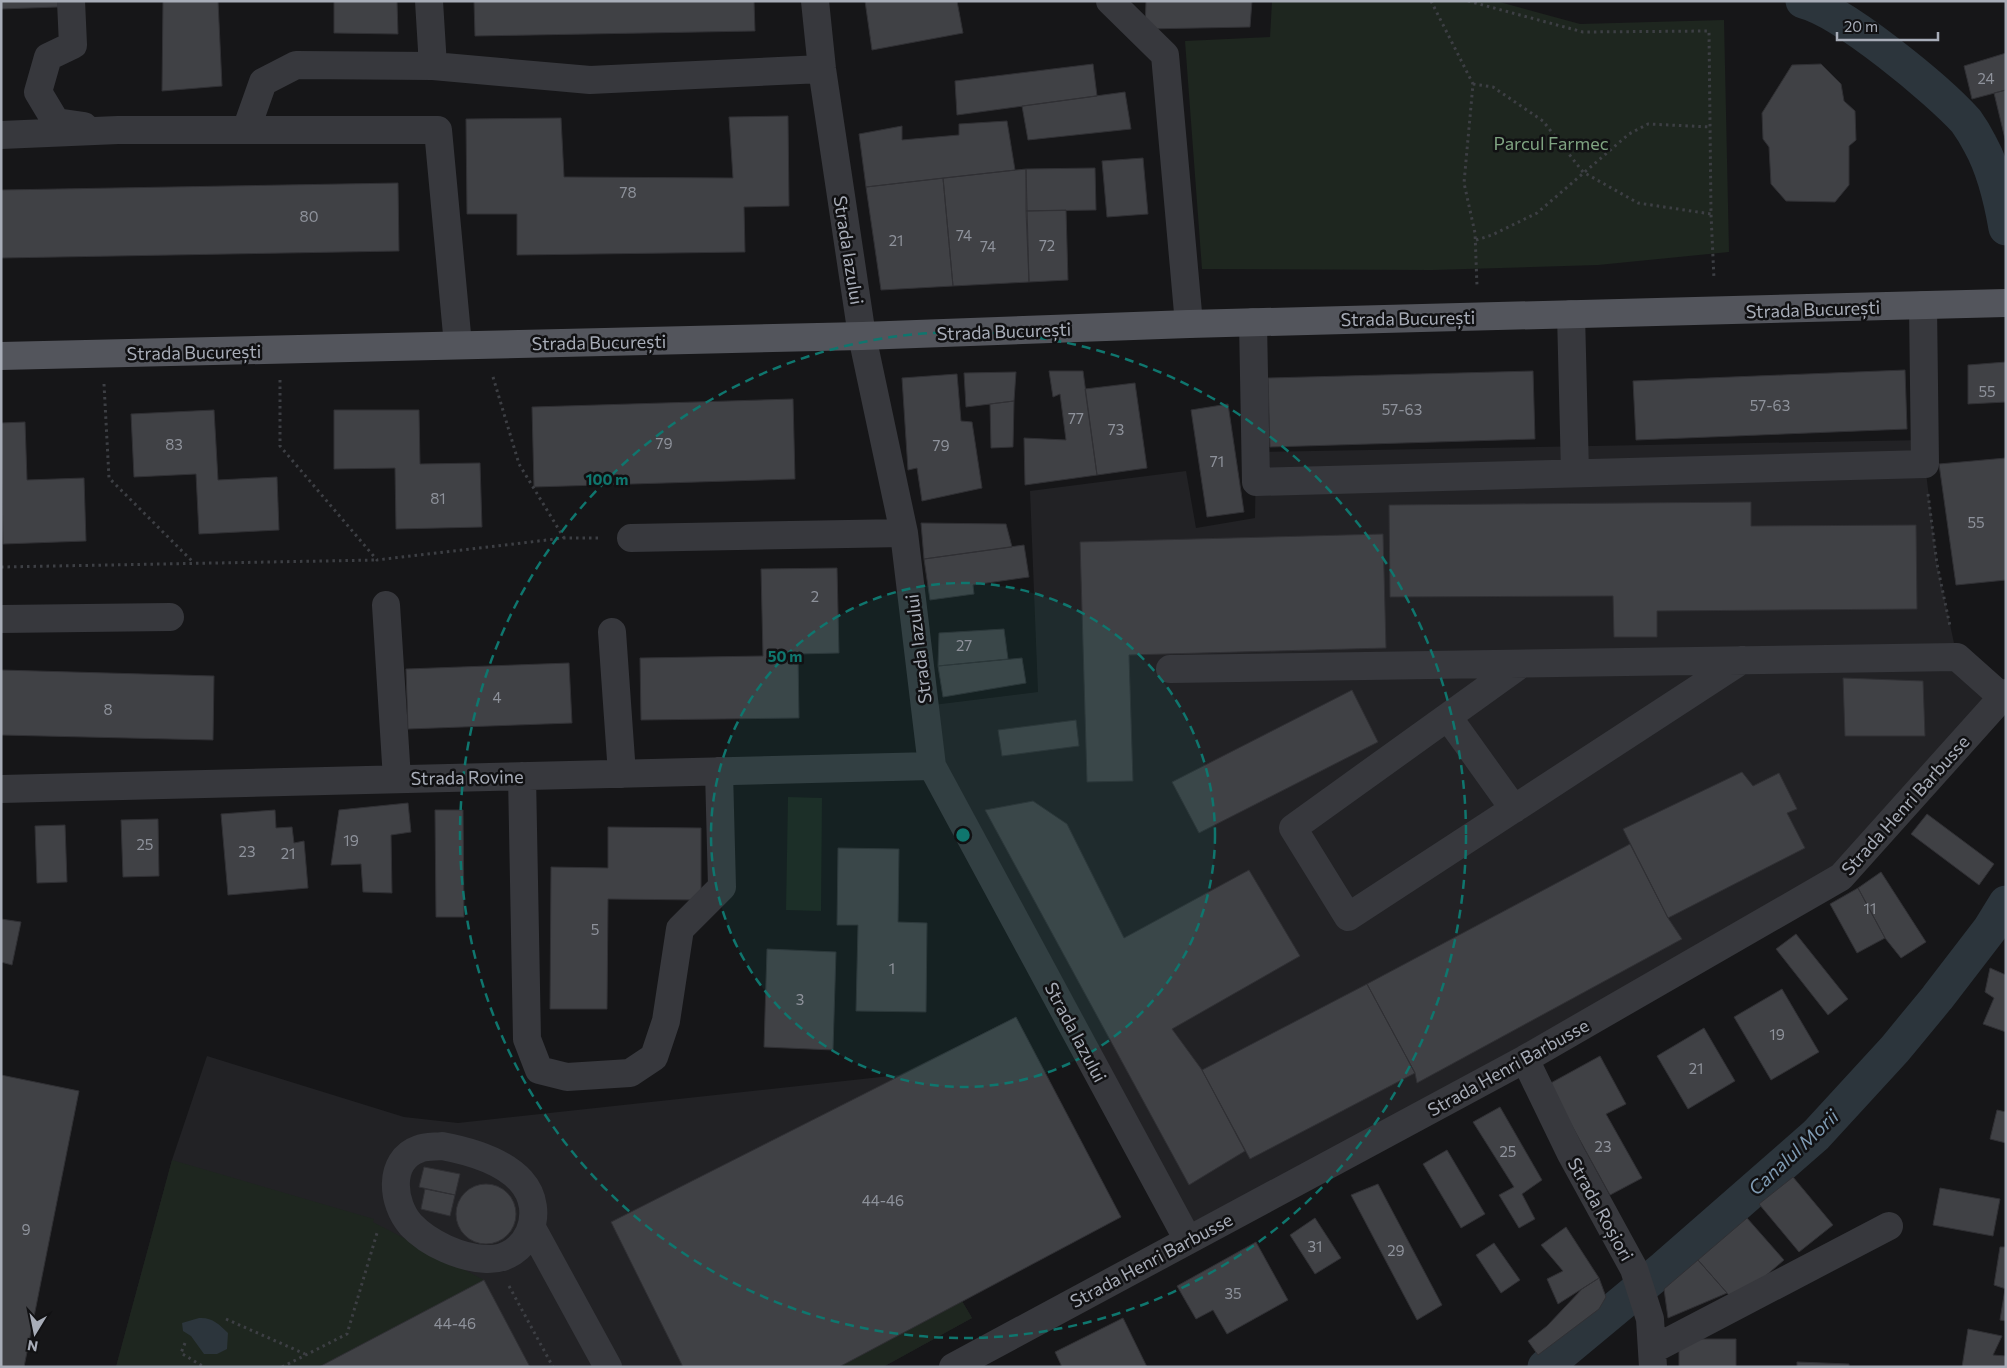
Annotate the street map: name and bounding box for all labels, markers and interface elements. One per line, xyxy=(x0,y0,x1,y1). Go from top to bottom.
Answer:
scale bar xyxy=(1837,10,1938,42)
text: 20 m xyxy=(1844,17,1878,35)
house number: 24 xyxy=(1977,69,1995,87)
park label: Parcul Farmec xyxy=(1493,132,1609,154)
house number: 78 xyxy=(620,183,636,201)
street label: Strada Iazului xyxy=(830,194,868,306)
house number: 80 xyxy=(300,207,318,225)
house number: 74 xyxy=(956,226,972,244)
house number: 21 xyxy=(889,231,903,249)
house number: 72 xyxy=(1039,236,1055,254)
house number: 74 xyxy=(980,237,996,255)
street label: Strada București xyxy=(1745,296,1881,323)
street label: Strada București xyxy=(1341,306,1475,331)
street label: Strada București xyxy=(936,318,1072,345)
street label: Strada București xyxy=(532,330,666,355)
street label: Strada București xyxy=(127,340,261,365)
house number: 55 xyxy=(1978,382,1996,400)
house number: 57-63 xyxy=(1750,396,1790,414)
house number: 57-63 xyxy=(1382,400,1422,418)
house number: 77 xyxy=(1068,409,1084,427)
house number: 73 xyxy=(1108,420,1124,438)
house number: 79 xyxy=(656,434,672,452)
house number: 83 xyxy=(165,435,183,453)
house number: 79 xyxy=(933,436,949,454)
house number: 71 xyxy=(1210,452,1224,470)
text: 100 m xyxy=(586,470,628,488)
house number: 81 xyxy=(430,489,446,507)
house number: 55 xyxy=(1967,513,1985,531)
house number: 2 xyxy=(811,587,819,605)
street label: Strada Iazului xyxy=(900,593,936,705)
house number: 27 xyxy=(956,636,972,654)
text: 50 m xyxy=(768,647,802,665)
house number: 4 xyxy=(493,688,502,706)
house number: 8 xyxy=(103,700,113,718)
street label: Strada Henri Barbusse xyxy=(1836,730,1974,880)
street label: Strada Rovine xyxy=(410,765,524,789)
centre of rings xyxy=(954,826,972,844)
house number: 19 xyxy=(343,831,359,849)
house number: 25 xyxy=(137,835,153,853)
house number: 23 xyxy=(239,842,255,860)
house number: 21 xyxy=(281,844,295,862)
house number: 11 xyxy=(1864,899,1876,917)
house number: 5 xyxy=(591,920,599,938)
house number: 1 xyxy=(889,959,895,977)
street label: Strada Iazului xyxy=(1040,978,1112,1086)
house number: 3 xyxy=(796,990,804,1008)
street label: Strada Henri Barbusse xyxy=(1424,1014,1592,1120)
house number: 19 xyxy=(1769,1025,1785,1043)
house number: 21 xyxy=(1689,1059,1703,1077)
water label: Canalul Morii xyxy=(1743,1104,1844,1199)
house number: 23 xyxy=(1595,1137,1611,1155)
house number: 25 xyxy=(1500,1142,1516,1160)
street label: Strada Roșiori xyxy=(1563,1153,1638,1265)
house number: 44-46 xyxy=(862,1191,904,1209)
street label: Strada Henri Barbusse xyxy=(1066,1208,1236,1312)
house number: 9 xyxy=(21,1220,31,1238)
house number: 31 xyxy=(1308,1237,1322,1255)
house number: 29 xyxy=(1387,1241,1405,1259)
house number: 35 xyxy=(1224,1284,1242,1302)
north arrow xyxy=(10,1308,60,1358)
house number: 44-46 xyxy=(434,1314,476,1332)
text: N xyxy=(26,1337,39,1356)

